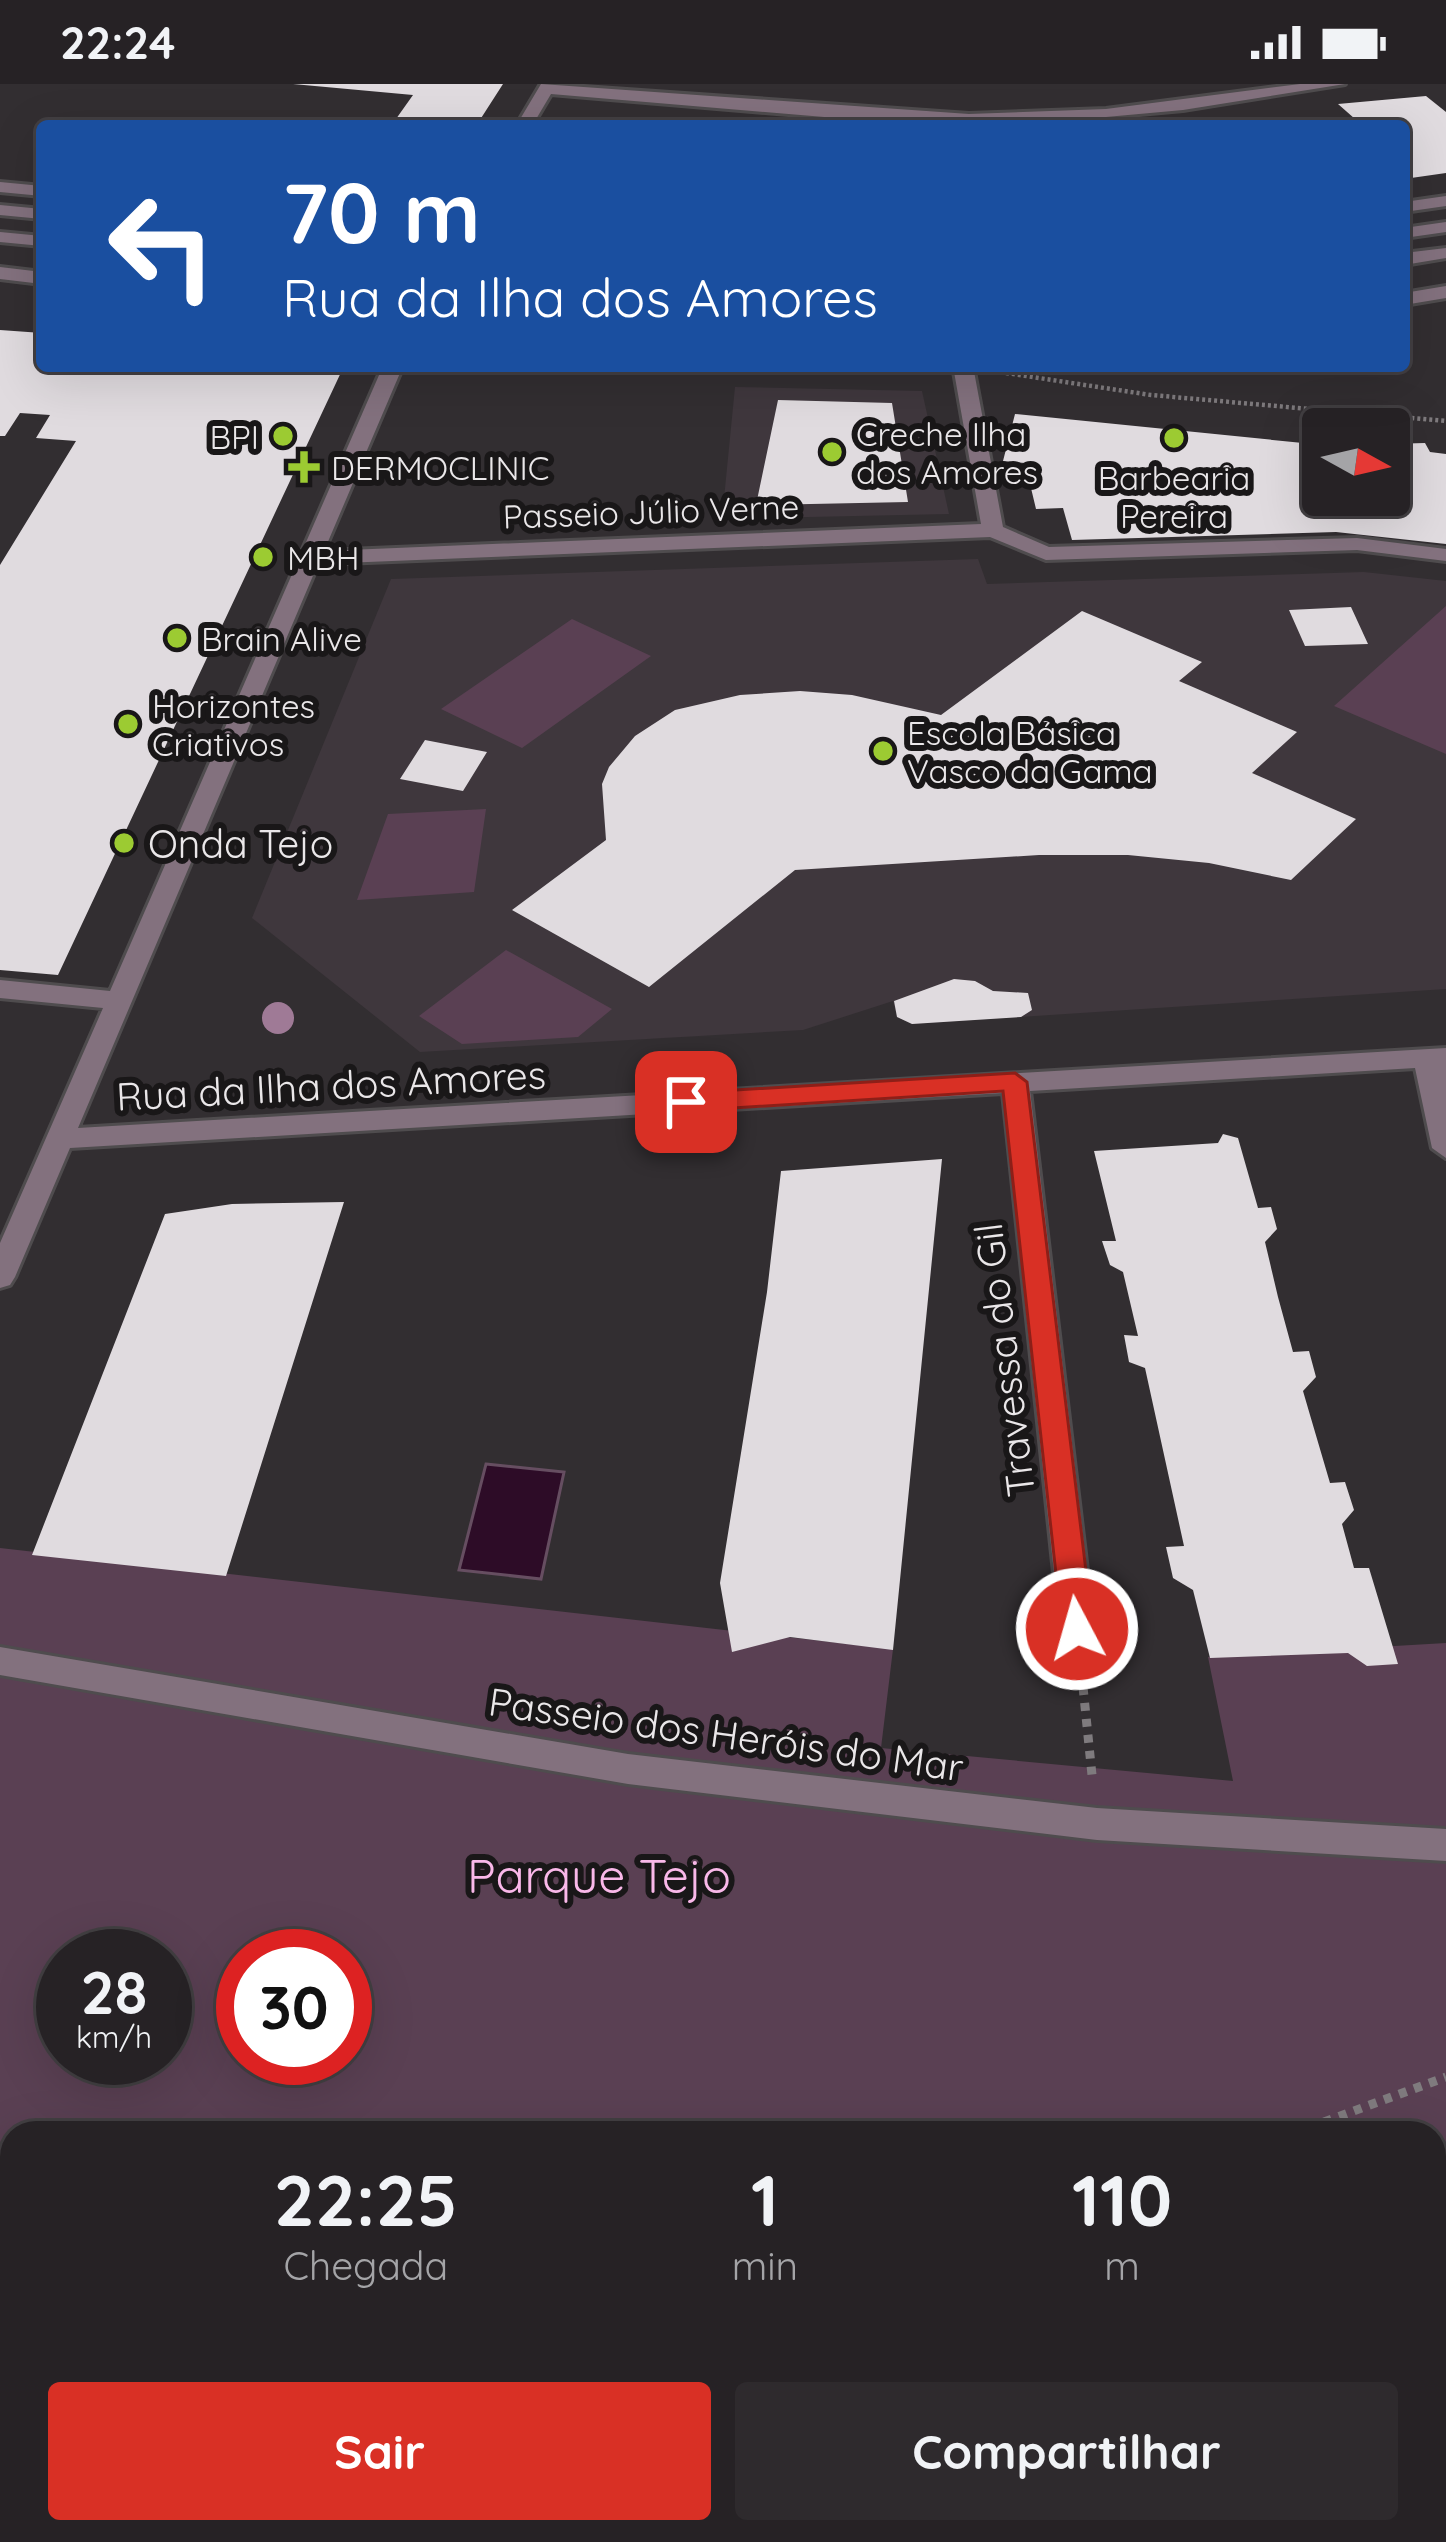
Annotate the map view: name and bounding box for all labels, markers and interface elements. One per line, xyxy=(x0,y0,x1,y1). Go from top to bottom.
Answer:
text: 22:24 xyxy=(60,14,176,70)
text: 70 m xyxy=(282,159,481,264)
icon: left xyxy=(84,168,240,324)
text: Rua da Ilha dos Amores xyxy=(282,263,878,331)
north arrow xyxy=(1302,408,1410,516)
map controls xyxy=(1302,408,1410,516)
place label: Creche Ilha dos Amores xyxy=(856,413,1038,492)
place label: BPI xyxy=(210,416,259,457)
marker: BPI xyxy=(270,423,296,449)
marker: Barbearia Pereira xyxy=(1161,425,1187,451)
marker: Creche Ilha dos Amores xyxy=(819,439,845,465)
place label: DERMOCLINIC xyxy=(331,447,549,488)
marker: DERMOCLINIC xyxy=(288,451,320,483)
place label: Barbearia Pereira xyxy=(1098,457,1250,536)
street label: Passeio Júlio Verne xyxy=(502,485,800,537)
place label: MBH xyxy=(287,537,360,578)
marker: MBH xyxy=(250,544,276,570)
place label: Brain Alive xyxy=(201,618,362,659)
marker: Brain Alive xyxy=(164,625,190,651)
place label: Horizontes Criativos xyxy=(152,685,315,764)
marker: Horizontes Criativos xyxy=(115,711,141,737)
place label: Escola Básica Vasco da Gama xyxy=(907,712,1153,791)
marker: Escola Básica Vasco da Gama xyxy=(870,738,896,764)
place label: Onda Tejo xyxy=(148,819,333,868)
marker: Onda Tejo xyxy=(111,830,137,856)
street label: Rua da Ilha dos Amores xyxy=(115,1049,547,1121)
pin xyxy=(635,1051,737,1153)
icon: arrive xyxy=(653,1069,719,1135)
street label: Travessa do Gil xyxy=(963,1221,1045,1499)
position arrow xyxy=(1014,1566,1140,1692)
street label: Passeio dos Heróis do Mar xyxy=(486,1676,966,1792)
park label: Parque Tejo xyxy=(467,1845,731,1905)
speed limit sign: 30 xyxy=(216,1929,372,2085)
text: 28 xyxy=(80,1954,148,2029)
text: km/h xyxy=(76,2018,152,2056)
text: 22:25 xyxy=(274,2154,458,2244)
text: 1 xyxy=(751,2154,779,2244)
text: 110 xyxy=(1072,2154,1172,2244)
text: Chegada xyxy=(284,2241,448,2290)
text: min xyxy=(732,2241,798,2290)
text: m xyxy=(1104,2241,1140,2290)
button: Sair xyxy=(48,2382,711,2520)
button: Compartilhar xyxy=(735,2382,1398,2520)

